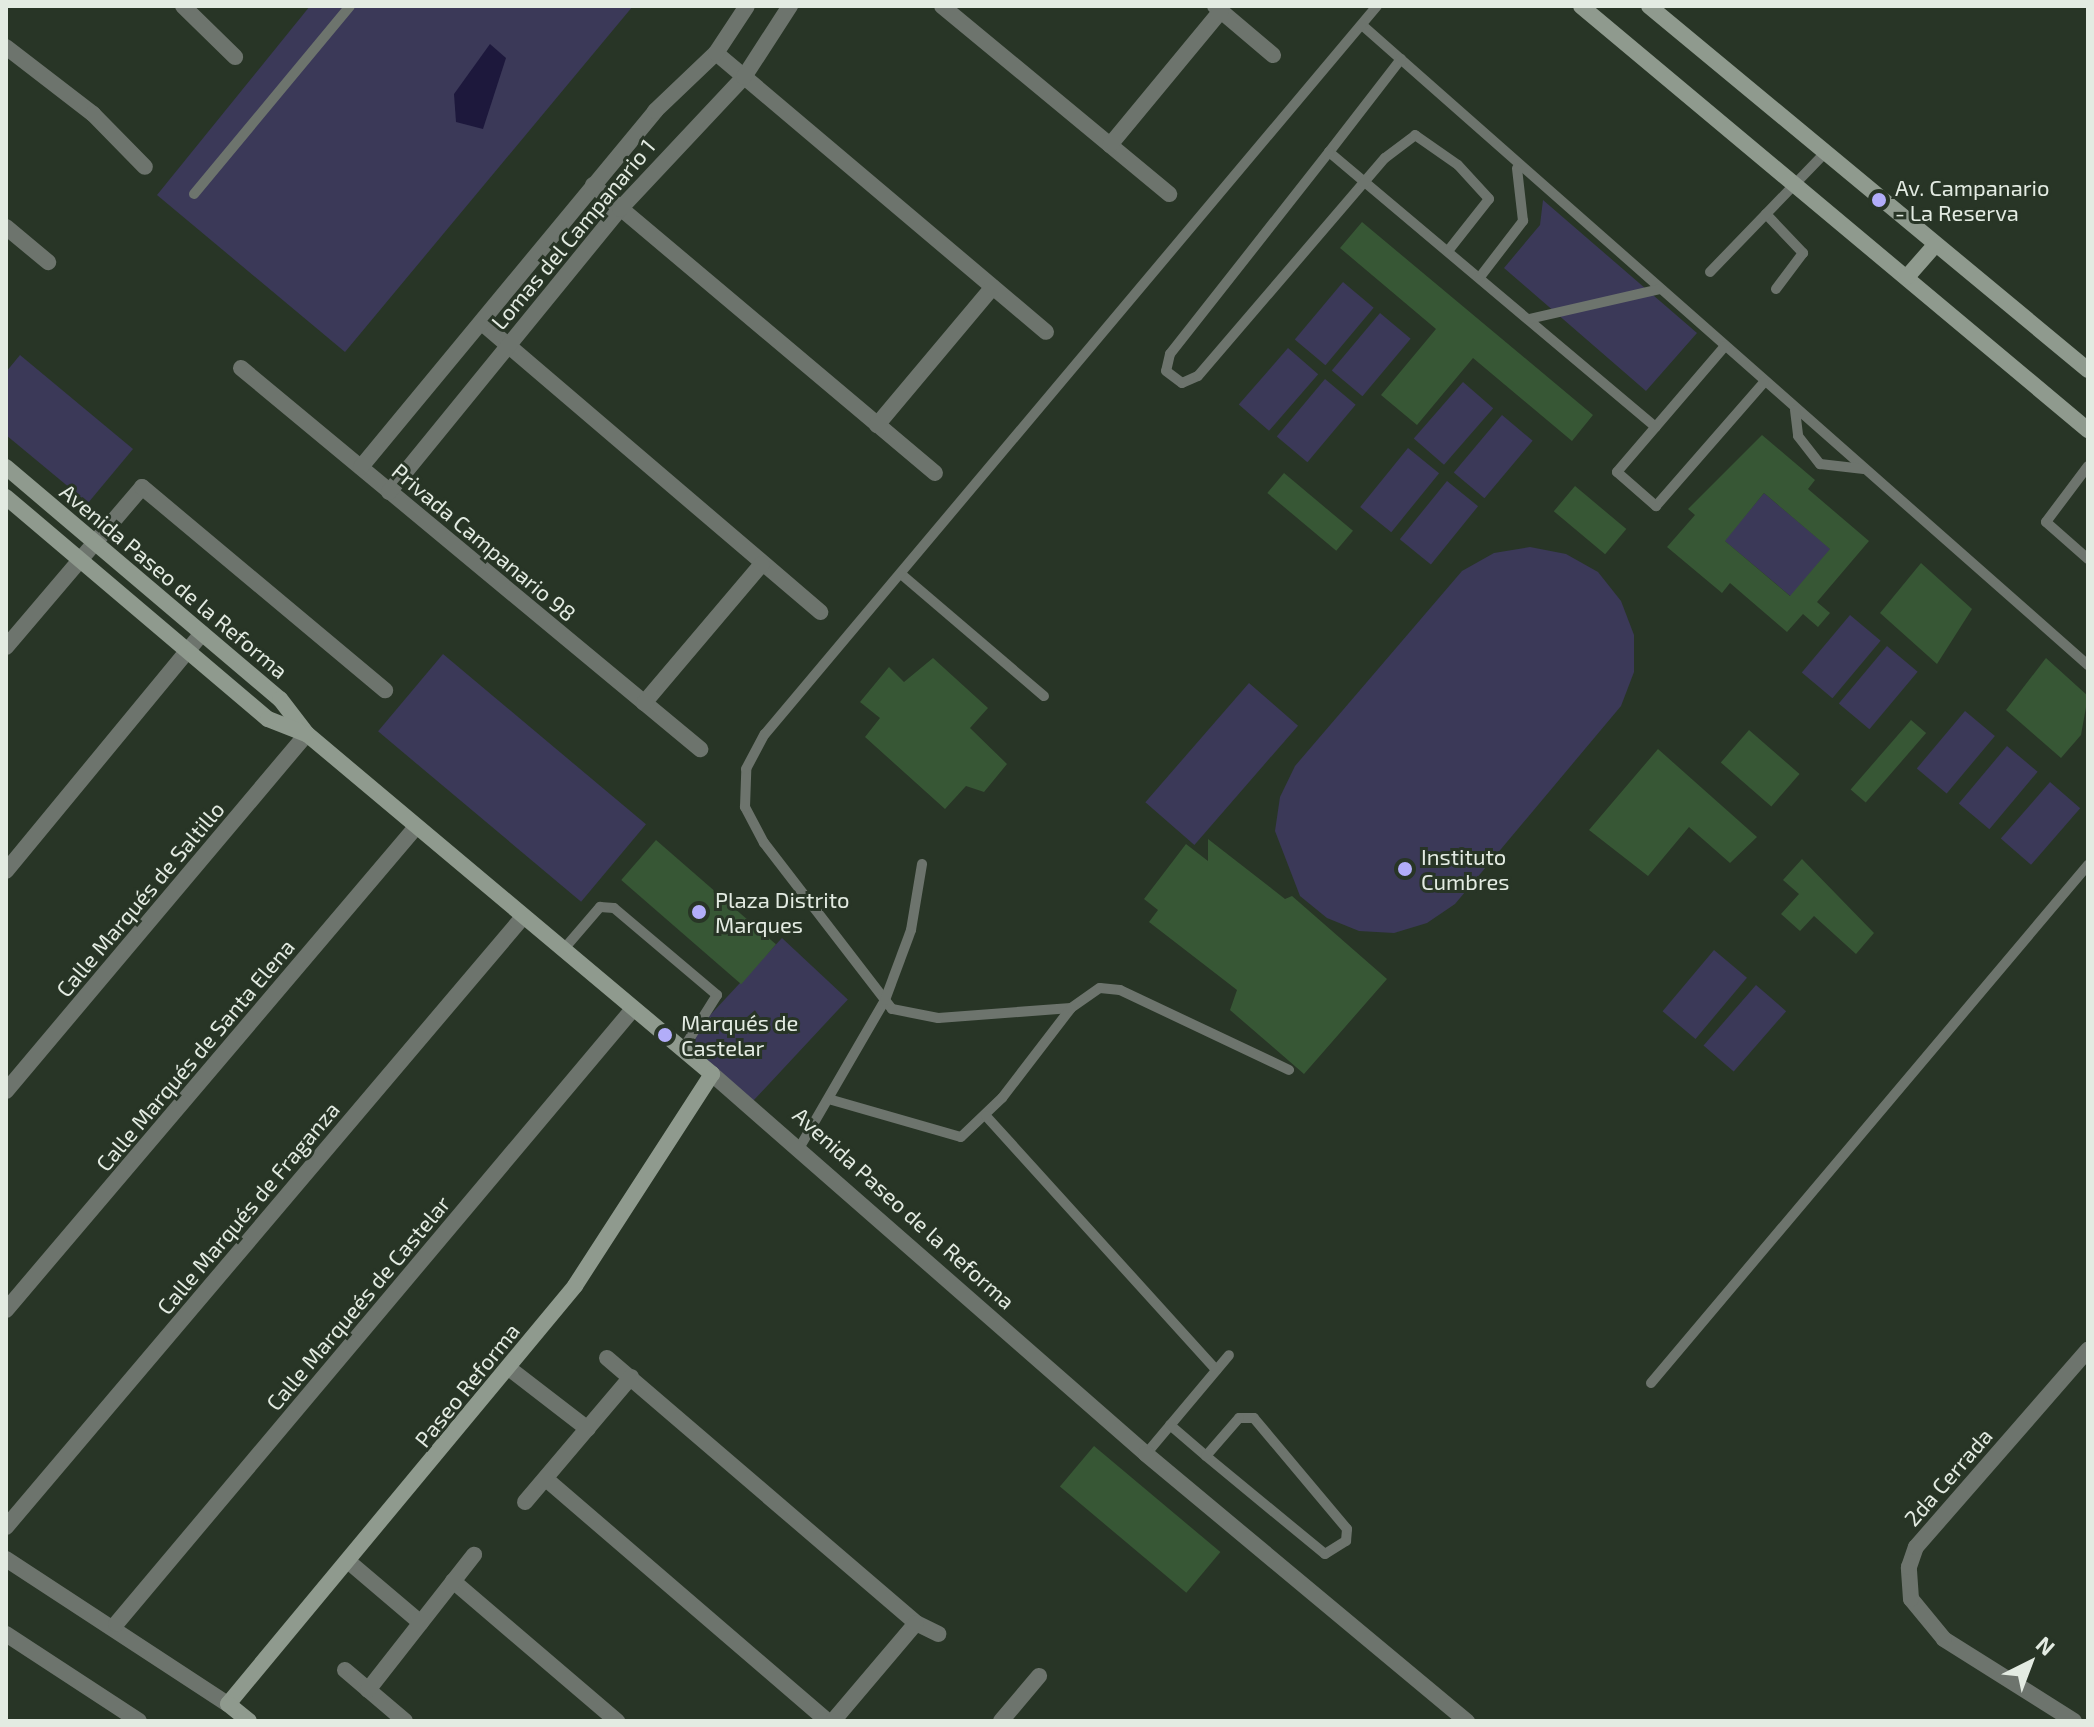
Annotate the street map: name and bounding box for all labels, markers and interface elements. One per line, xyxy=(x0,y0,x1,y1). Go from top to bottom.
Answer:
street label: Lomas del Campanario 1 xyxy=(485,133,661,335)
place label: Av. Campanario - La Reserva xyxy=(1895,174,2050,226)
marker: Av. Campanario - La Reserva xyxy=(1870,191,1888,209)
street label: Privada Campanario 98 xyxy=(387,457,581,627)
street label: Avenida Paseo de la Reforma xyxy=(55,478,293,684)
street label: Calle Marqués de Saltillo xyxy=(51,796,229,1002)
place label: Instituto Cumbres xyxy=(1421,843,1509,894)
marker: Instituto Cumbres xyxy=(1396,860,1414,878)
place label: Plaza Distrito Marques xyxy=(715,886,850,938)
marker: Plaza Distrito Marques xyxy=(690,903,708,921)
street label: Calle Marqués de Santa Elena xyxy=(90,934,300,1176)
place label: Marqués de Castelar xyxy=(681,1009,798,1060)
marker: Marqués de Castelar xyxy=(656,1026,674,1044)
street label: Calle Marqués de Fraganza xyxy=(151,1096,345,1320)
street label: Avenida Paseo de la Reforma xyxy=(788,1102,1020,1314)
street label: Calle Marqueés de Castelar xyxy=(261,1190,455,1416)
street label: Paseo Reforma xyxy=(409,1318,525,1452)
street label: 2da Cerrada xyxy=(1898,1423,1998,1531)
north arrow xyxy=(1990,1623,2070,1703)
text: N xyxy=(2031,1630,2061,1660)

